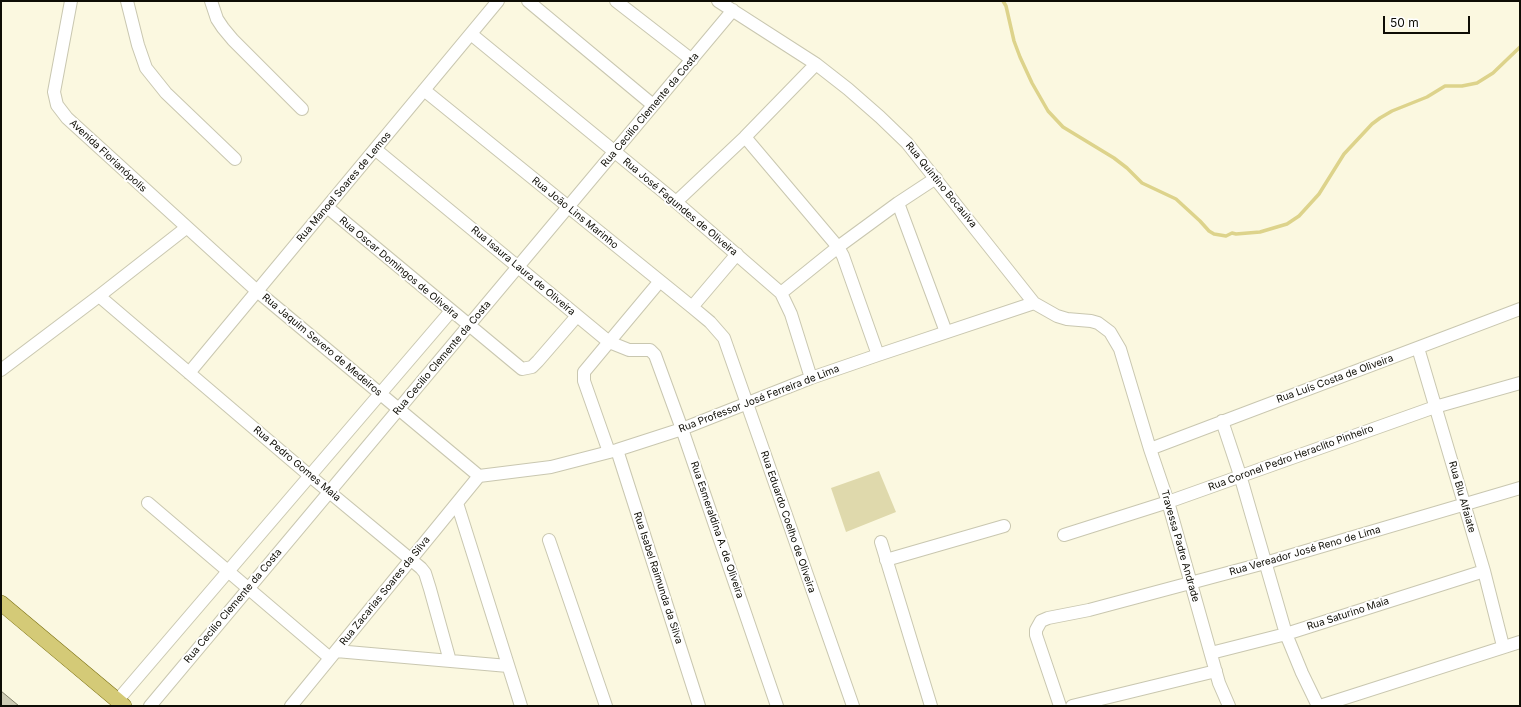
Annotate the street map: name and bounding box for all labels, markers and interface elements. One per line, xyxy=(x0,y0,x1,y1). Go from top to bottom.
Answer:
scale bar xyxy=(1385,8,1472,34)
text: 50 m xyxy=(1390,15,1419,30)
street label: Rua Cecilio Clemente da Costa xyxy=(599,50,701,170)
street label: Avenida Florianópolis xyxy=(67,117,149,195)
street label: Rua Manoel Soares de Lemos xyxy=(294,129,394,245)
street label: Rua Quintino Bocauiva xyxy=(903,140,979,230)
street label: Rua José Fagundes de Oliveira xyxy=(620,155,740,259)
street label: Rua João Lins Marinho xyxy=(529,174,621,252)
street label: Rua Oscar Domingos de Oliveira xyxy=(337,214,461,322)
street label: Rua Isaura Laura de Oliveira xyxy=(469,224,577,318)
street label: Rua Jaquim Severo de Medeiros xyxy=(260,291,384,399)
street label: Rua Cecilio Clemente da Costa xyxy=(391,298,493,418)
street label: Rua Luís Costa de Oliveira xyxy=(1275,352,1395,406)
street label: Rua Professor José Ferreira de Lima xyxy=(677,363,841,435)
street label: Rua Coronel Pedro Heraclito Pinheiro xyxy=(1207,422,1375,494)
street label: Rua Pedro Gomes Maia xyxy=(251,424,343,504)
street label: Rua Eduardo Coelho de Oliveira xyxy=(758,449,818,595)
street label: Rua Esmeraldina A. de Oliveira xyxy=(688,460,746,600)
street label: Rua Blu Alfaiate xyxy=(1446,460,1478,534)
street label: Travessa Padre Andrade xyxy=(1158,489,1202,603)
street label: Rua Isabel Raimunda da Silva xyxy=(631,510,685,646)
street label: Rua Vereador José Reno de Lima xyxy=(1228,524,1382,578)
street label: Rua Zacarias Soares da Silva xyxy=(337,534,433,648)
street label: Rua Cecilio Clemente da Costa xyxy=(182,546,284,666)
street label: Rua Saturino Maia xyxy=(1305,595,1391,633)

